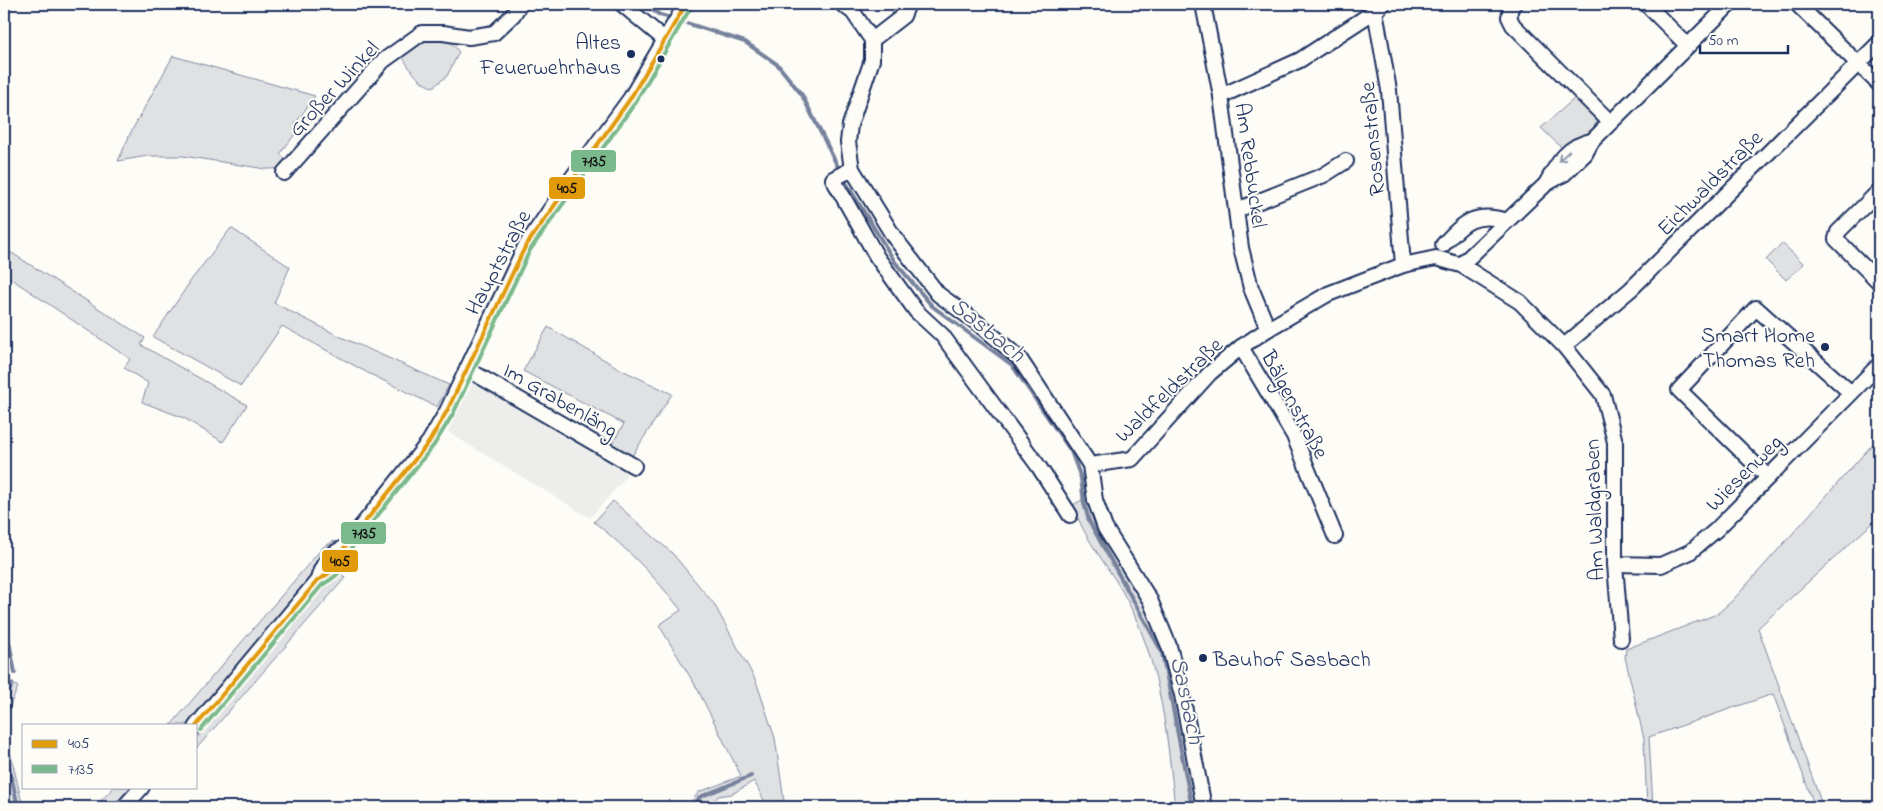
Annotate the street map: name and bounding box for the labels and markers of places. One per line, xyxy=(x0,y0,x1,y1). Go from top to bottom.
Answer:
place label: Altes Feuerwehrhaus xyxy=(479,28,621,85)
marker: Altes Feuerwehrhaus xyxy=(625,48,637,60)
unlabelled marker xyxy=(656,54,666,64)
place label: Smart Home Thomas Reh xyxy=(1701,321,1815,378)
marker: Smart Home Thomas Reh xyxy=(1819,341,1831,353)
place label: Bauhof Sasbach xyxy=(1212,645,1371,677)
marker: Bauhof Sasbach xyxy=(1197,652,1209,664)

